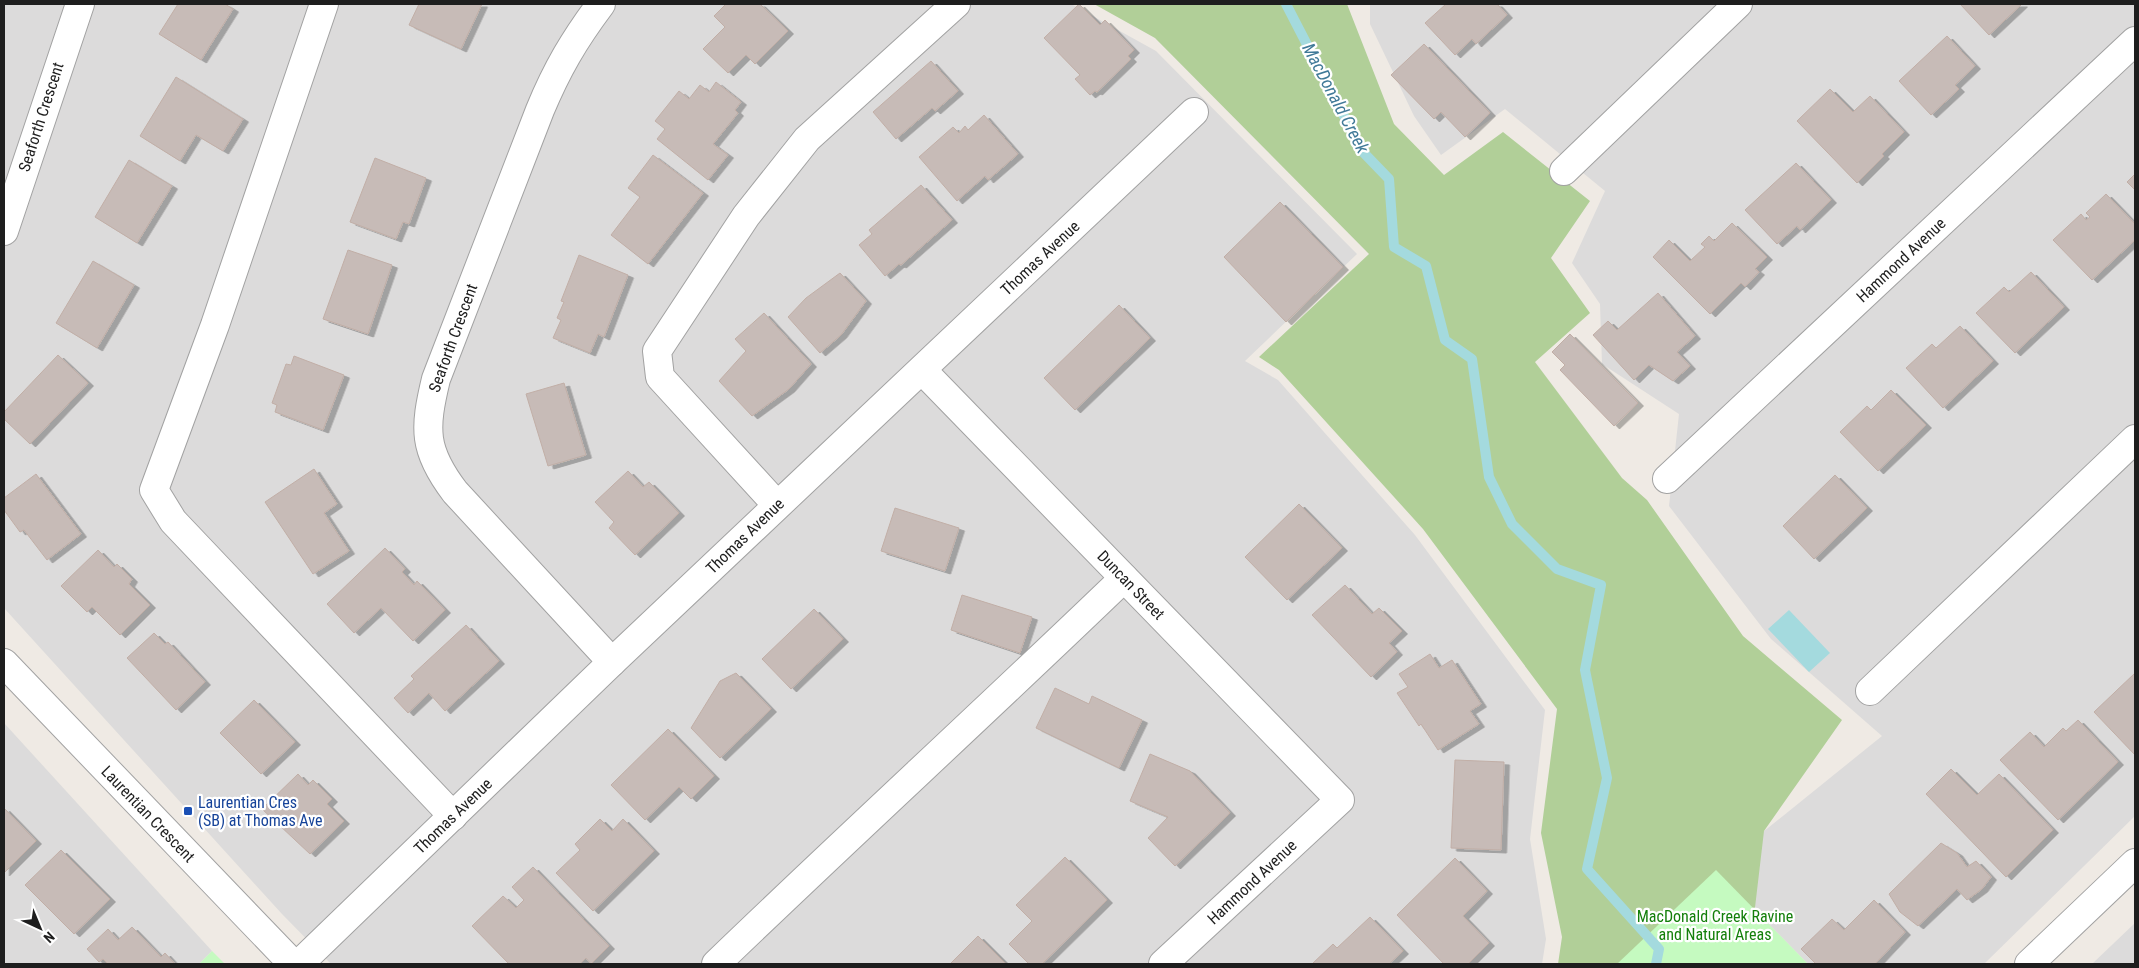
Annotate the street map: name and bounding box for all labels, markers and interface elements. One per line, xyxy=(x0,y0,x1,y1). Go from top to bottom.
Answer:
water label: MacDonald Creek xyxy=(1298,40,1374,157)
street label: Seaforth Crescent xyxy=(14,60,68,174)
street label: Hammond Avenue xyxy=(1852,214,1950,306)
street label: Thomas Avenue xyxy=(997,217,1083,299)
street label: Seaforth Crescent xyxy=(425,281,481,395)
street label: Thomas Avenue xyxy=(702,494,788,578)
street label: Duncan Street xyxy=(1093,547,1169,624)
street label: Laurentian Crescent xyxy=(97,762,199,866)
street label: Thomas Avenue xyxy=(410,774,496,858)
place label: Laurentian Cres (SB) at Thomas Ave xyxy=(198,793,322,830)
marker: Laurentian Cres (SB) at Thomas Ave xyxy=(182,805,194,817)
street label: Hammond Avenue xyxy=(1203,836,1301,928)
north arrow xyxy=(15,903,65,953)
park label: MacDonald Creek Ravine and Natural Areas xyxy=(1637,907,1793,944)
text: N xyxy=(40,929,58,946)

